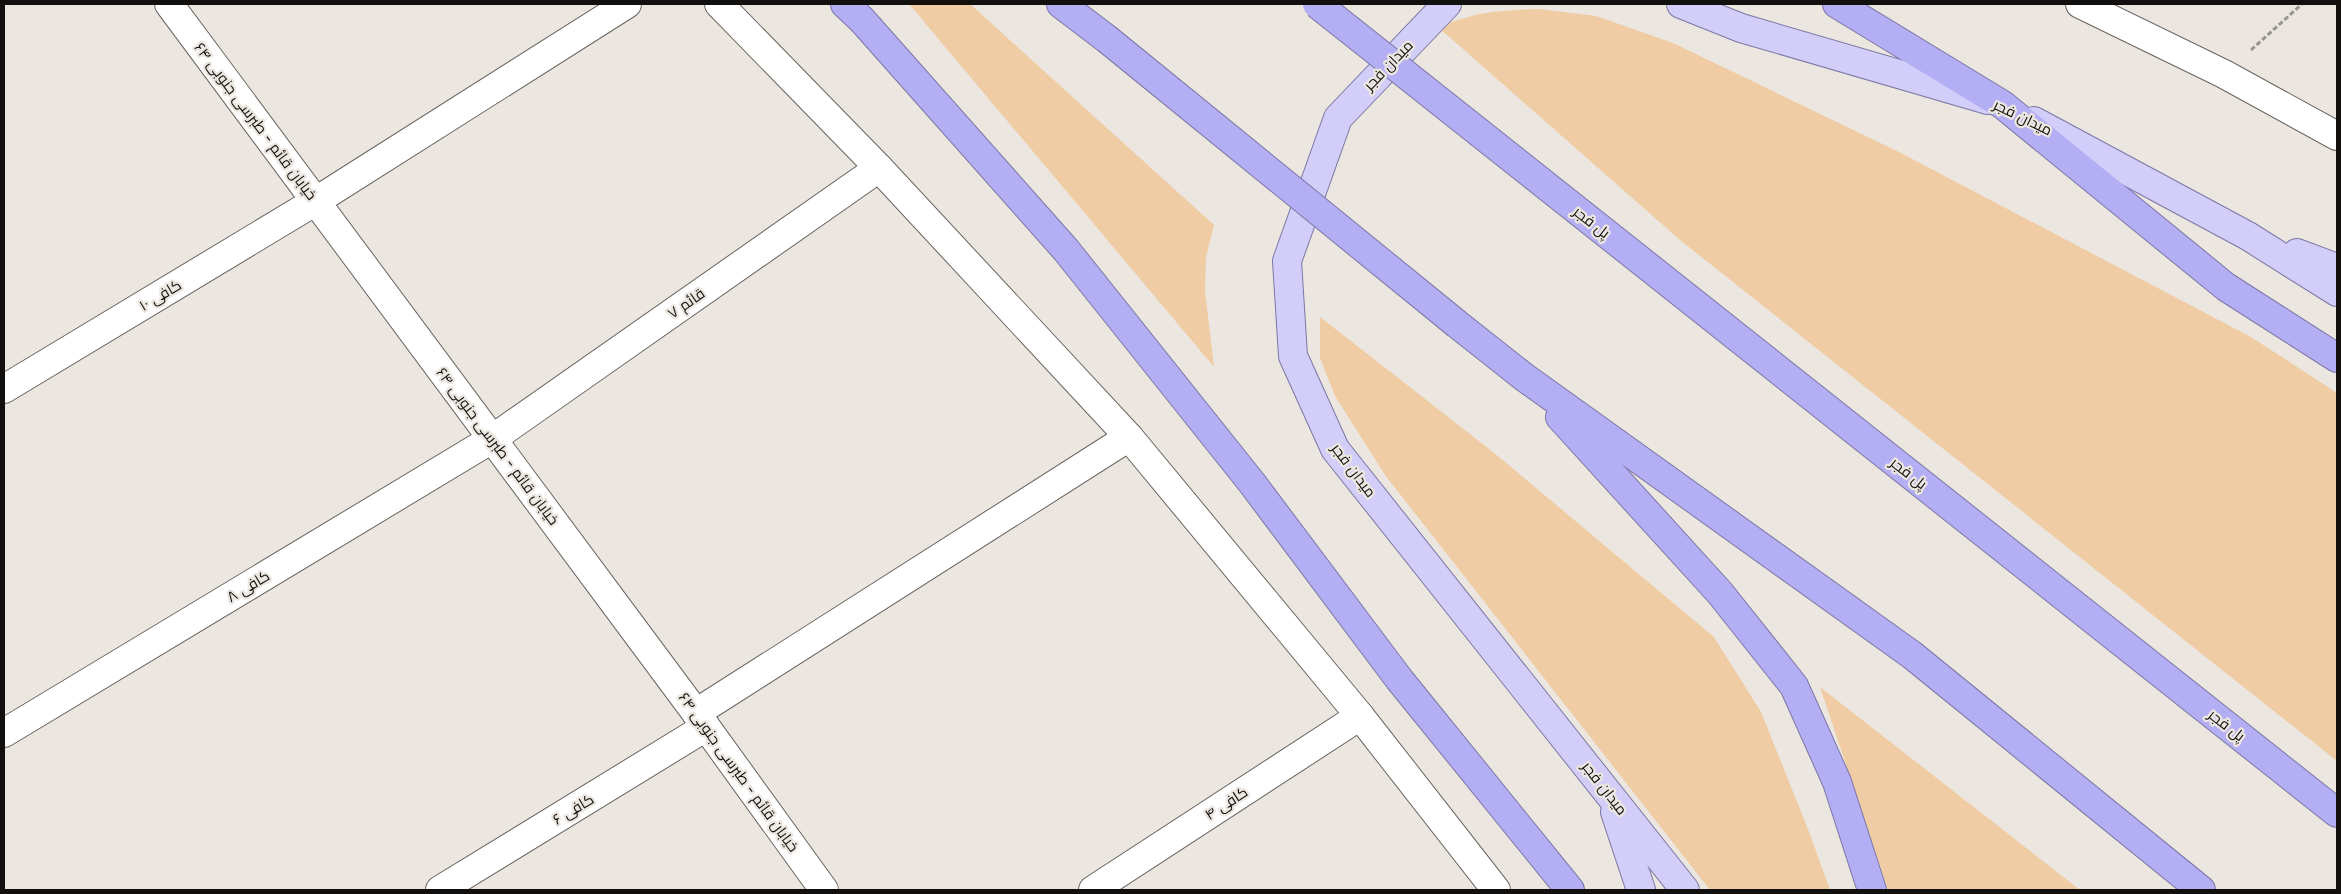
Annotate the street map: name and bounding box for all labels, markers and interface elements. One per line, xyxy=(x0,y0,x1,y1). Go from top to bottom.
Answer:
street label: میدان فجر xyxy=(1359,36,1417,96)
street label: خیابان قائم - طبرسی جنوبی ۶۴ xyxy=(190,38,322,204)
street label: میدان فجر xyxy=(1989,94,2055,140)
street label: پل فجر xyxy=(1568,201,1614,243)
street label: کافی ۱۰ xyxy=(135,275,185,316)
street label: قائم ۷ xyxy=(664,283,709,323)
street label: خیابان قائم - طبرسی جنوبی ۶۴ xyxy=(432,363,564,529)
street label: میدان فجر xyxy=(1326,438,1381,501)
street label: پل فجر xyxy=(1885,452,1931,494)
street label: کافی ۸ xyxy=(223,566,273,607)
street label: خیابان قائم - طبرسی جنوبی ۶۴ xyxy=(674,689,803,856)
street label: پل فجر xyxy=(2203,704,2249,746)
street label: میدان فجر xyxy=(1577,757,1632,819)
street label: کافی ۴ xyxy=(1201,782,1252,825)
street label: کافی ۶ xyxy=(549,789,598,829)

